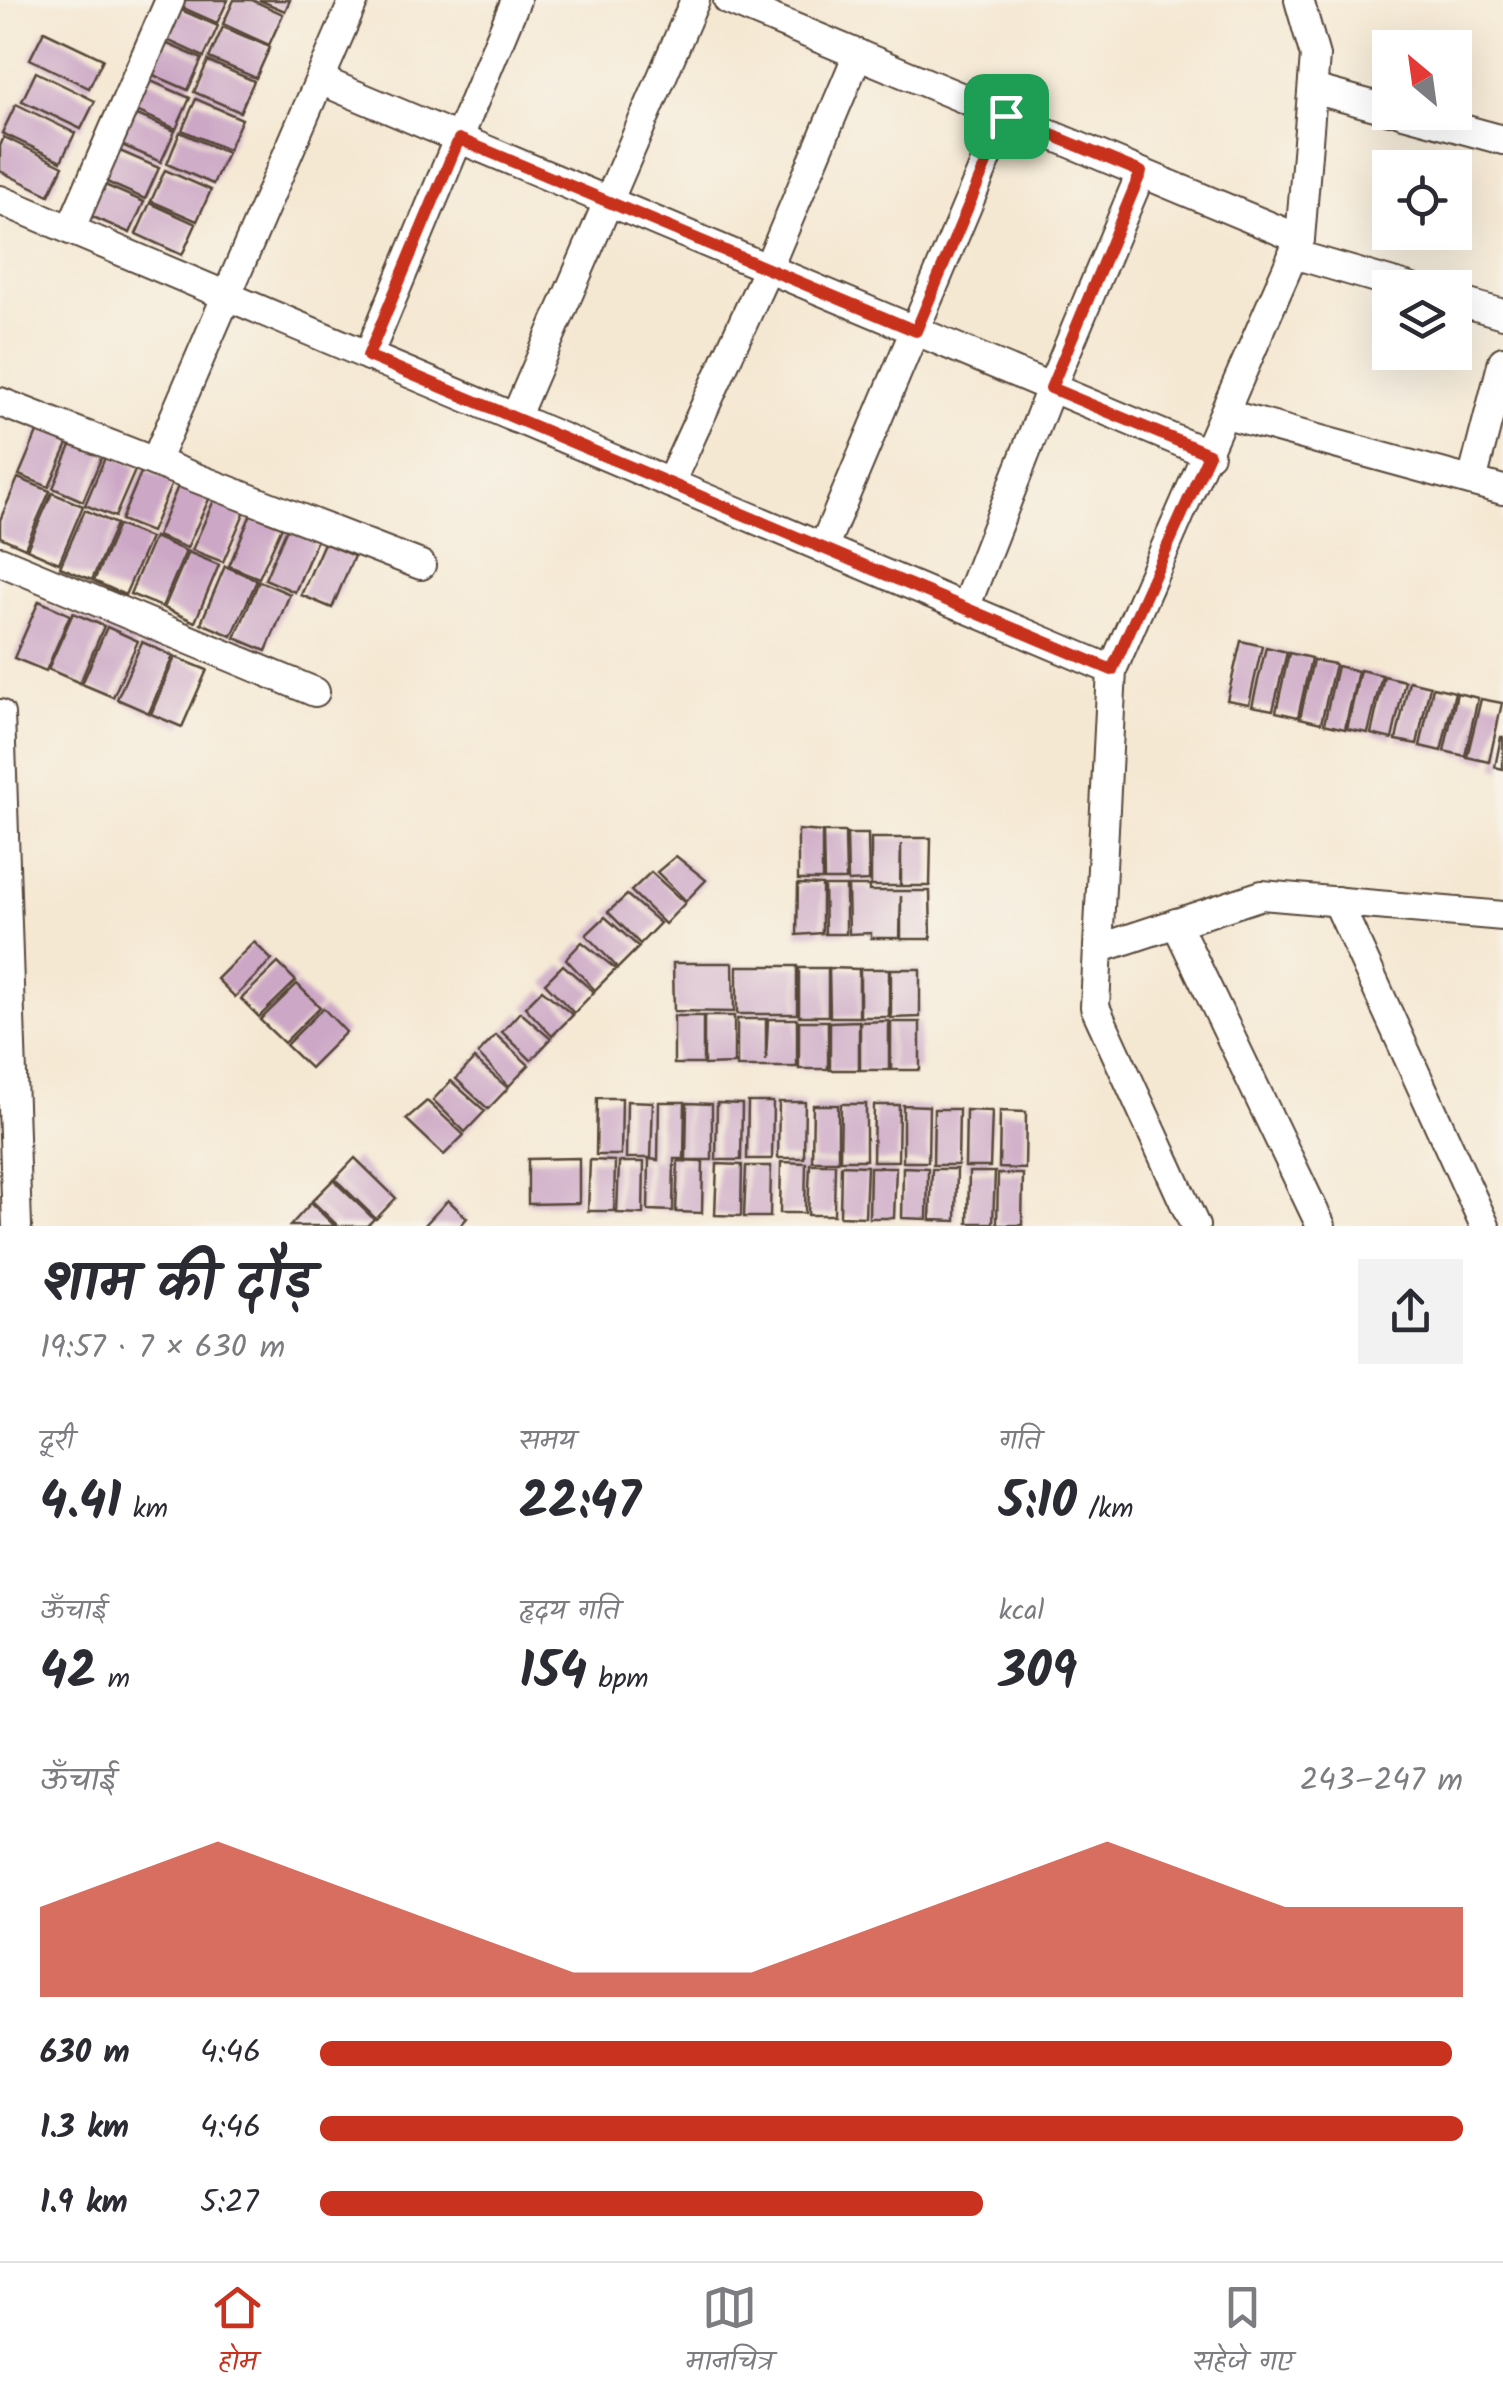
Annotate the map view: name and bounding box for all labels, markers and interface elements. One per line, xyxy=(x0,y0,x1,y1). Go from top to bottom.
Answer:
north arrow xyxy=(1372,30,1472,130)
map controls xyxy=(1372,30,1472,370)
pin xyxy=(964,74,1049,159)
icon: arrive xyxy=(979,89,1034,144)
button: locate xyxy=(1372,150,1472,250)
button: layers xyxy=(1372,270,1472,370)
text: शाम की दौड़ xyxy=(40,1242,312,1329)
button: share xyxy=(1358,1259,1463,1364)
text: 19:57 · 7 × 630 m xyxy=(40,1323,285,1374)
text: दूरी xyxy=(40,1419,74,1464)
text: समय xyxy=(519,1419,576,1464)
text: गति xyxy=(999,1419,1041,1464)
text: 4.41 xyxy=(40,1464,121,1544)
text: 22:47 xyxy=(519,1464,641,1544)
text: 5:10 xyxy=(999,1464,1077,1544)
text: km xyxy=(121,1487,168,1532)
text: /km xyxy=(1077,1487,1134,1532)
text: ऊँचाई xyxy=(40,1589,107,1634)
text: हृदय गति xyxy=(519,1589,620,1634)
text: kcal xyxy=(999,1589,1044,1634)
text: 42 xyxy=(40,1634,96,1714)
text: 154 xyxy=(519,1634,587,1714)
text: 309 xyxy=(999,1634,1077,1714)
text: m xyxy=(96,1657,130,1702)
text: bpm xyxy=(587,1657,649,1702)
text: ऊँचाई xyxy=(40,1756,116,1807)
text: 243–247 m xyxy=(1300,1756,1463,1807)
text: 630 m xyxy=(40,2028,130,2079)
text: 4:46 xyxy=(200,2028,261,2079)
text: 1.3 km xyxy=(40,2103,129,2154)
text: 4:46 xyxy=(200,2103,261,2154)
text: 1.9 km xyxy=(40,2178,128,2229)
text: 5:27 xyxy=(200,2178,258,2229)
tab: होम xyxy=(210,2280,265,2385)
tab: मानचित्र xyxy=(685,2280,773,2385)
tab: सहेजे गए xyxy=(1193,2280,1293,2385)

